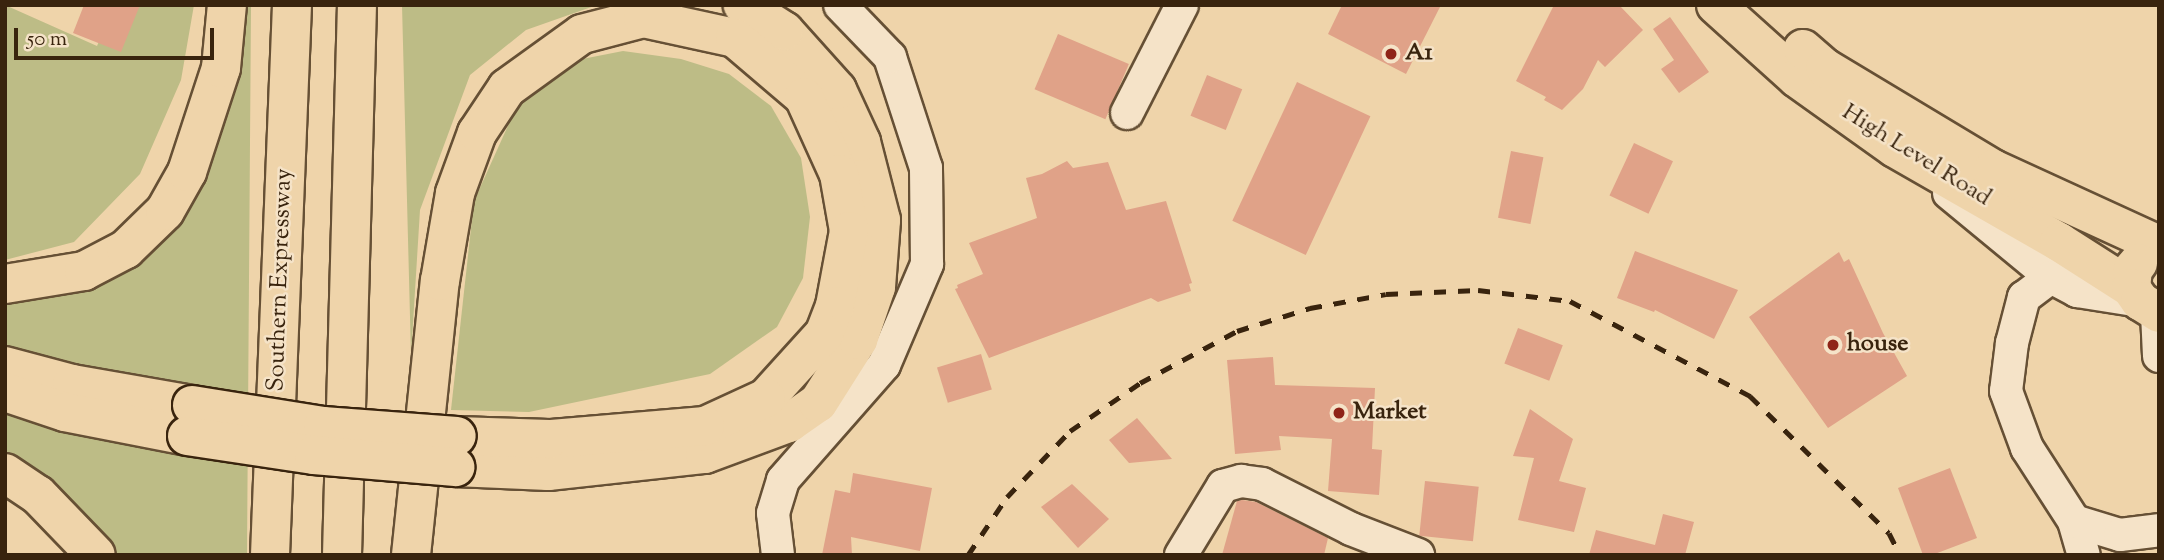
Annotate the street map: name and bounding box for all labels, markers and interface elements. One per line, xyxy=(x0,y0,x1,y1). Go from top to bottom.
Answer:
scale bar xyxy=(18,14,217,58)
text: 50 m xyxy=(27,25,67,55)
place label: A1 xyxy=(1405,40,1433,68)
marker: A1 xyxy=(1383,46,1399,62)
street label: High Level Road xyxy=(1836,99,1996,213)
street label: Southern Expressway xyxy=(263,168,299,392)
place label: house xyxy=(1847,331,1908,359)
marker: house xyxy=(1825,337,1841,353)
place label: Market xyxy=(1353,399,1427,427)
marker: Market xyxy=(1331,405,1347,421)

